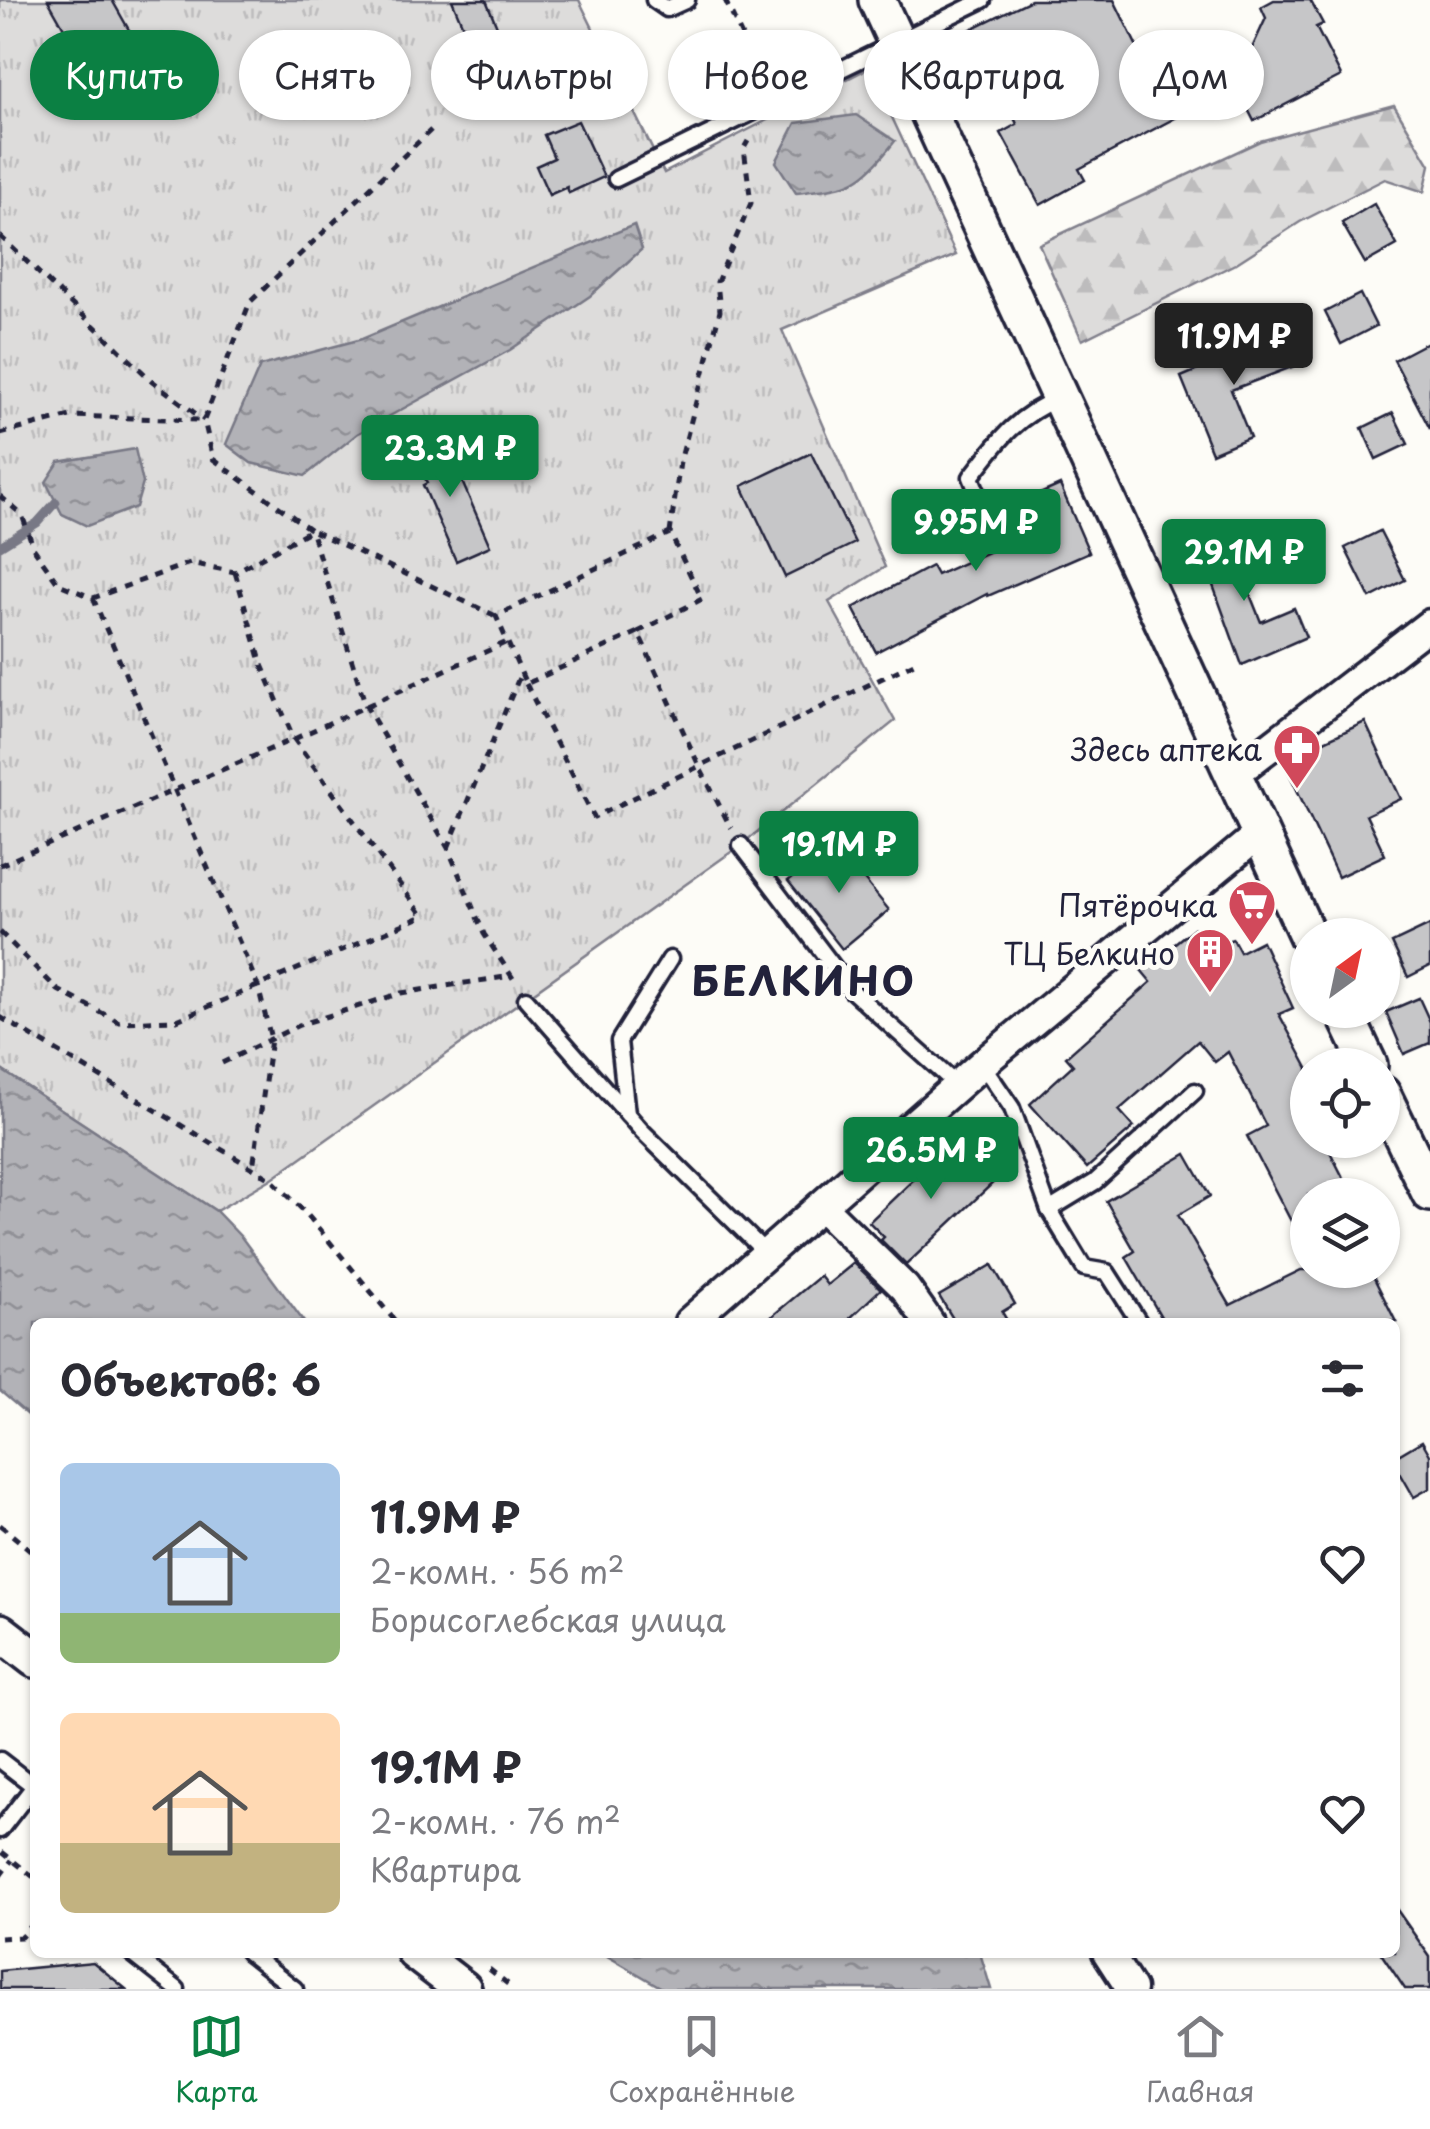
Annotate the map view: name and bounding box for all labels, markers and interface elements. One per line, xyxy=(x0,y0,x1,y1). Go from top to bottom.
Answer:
chip: Купить xyxy=(30,30,219,120)
chip: Снять xyxy=(239,30,411,120)
chip: Фильтры xyxy=(431,30,648,120)
chip: Новое xyxy=(668,30,844,120)
chip: Квартира xyxy=(864,30,1099,120)
chip: Дом xyxy=(1119,30,1264,120)
pin: 11.9M ₽ xyxy=(1142,303,1326,388)
text: 11.9M ₽ xyxy=(1177,311,1291,359)
pin: 23.3M ₽ xyxy=(358,415,542,500)
text: 23.3M ₽ xyxy=(384,423,517,471)
pin: 9.95M ₽ xyxy=(884,489,1068,574)
text: 9.95M ₽ xyxy=(914,497,1038,545)
pin: 29.1M ₽ xyxy=(1152,519,1336,604)
text: 29.1M ₽ xyxy=(1184,527,1304,575)
pharmacy icon: Здесь аптека xyxy=(1271,722,1323,790)
place label: Здесь аптека xyxy=(1071,726,1262,771)
pin: 19.1M ₽ xyxy=(747,811,931,896)
text: 19.1M ₽ xyxy=(781,819,897,867)
supermarket icon: Пятёрочка xyxy=(1226,878,1278,946)
place label: Пятёрочка xyxy=(1058,882,1217,927)
north arrow xyxy=(1290,918,1400,1028)
map controls xyxy=(1290,918,1400,1288)
building icon: ТЦ Белкино xyxy=(1184,926,1236,994)
place label: ТЦ Белкино xyxy=(1003,930,1175,975)
district label: БЕЛКИНО xyxy=(692,949,916,1010)
button: locate xyxy=(1290,1048,1400,1158)
pin: 26.5M ₽ xyxy=(839,1117,1023,1202)
text: 26.5M ₽ xyxy=(865,1125,997,1173)
button: layers xyxy=(1290,1178,1400,1288)
text: Объектов: 6 xyxy=(60,1347,321,1410)
icon: filters xyxy=(1315,1351,1370,1406)
text: 11.9M ₽ xyxy=(370,1484,520,1547)
icon: home xyxy=(140,1503,260,1623)
icon: heart xyxy=(1315,1536,1370,1591)
text: 2-комн. · 56 m² xyxy=(370,1547,624,1595)
text: Борисоглебская улица xyxy=(370,1595,726,1643)
text: 19.1M ₽ xyxy=(370,1734,522,1797)
icon: home xyxy=(140,1753,260,1873)
icon: heart xyxy=(1315,1786,1370,1841)
text: 2-комн. · 76 m² xyxy=(370,1797,621,1845)
text: Квартира xyxy=(370,1845,521,1893)
tab: Карта xyxy=(175,2009,258,2112)
tab: Сохранённые xyxy=(608,2009,795,2112)
tab: Главная xyxy=(1146,2009,1255,2112)

